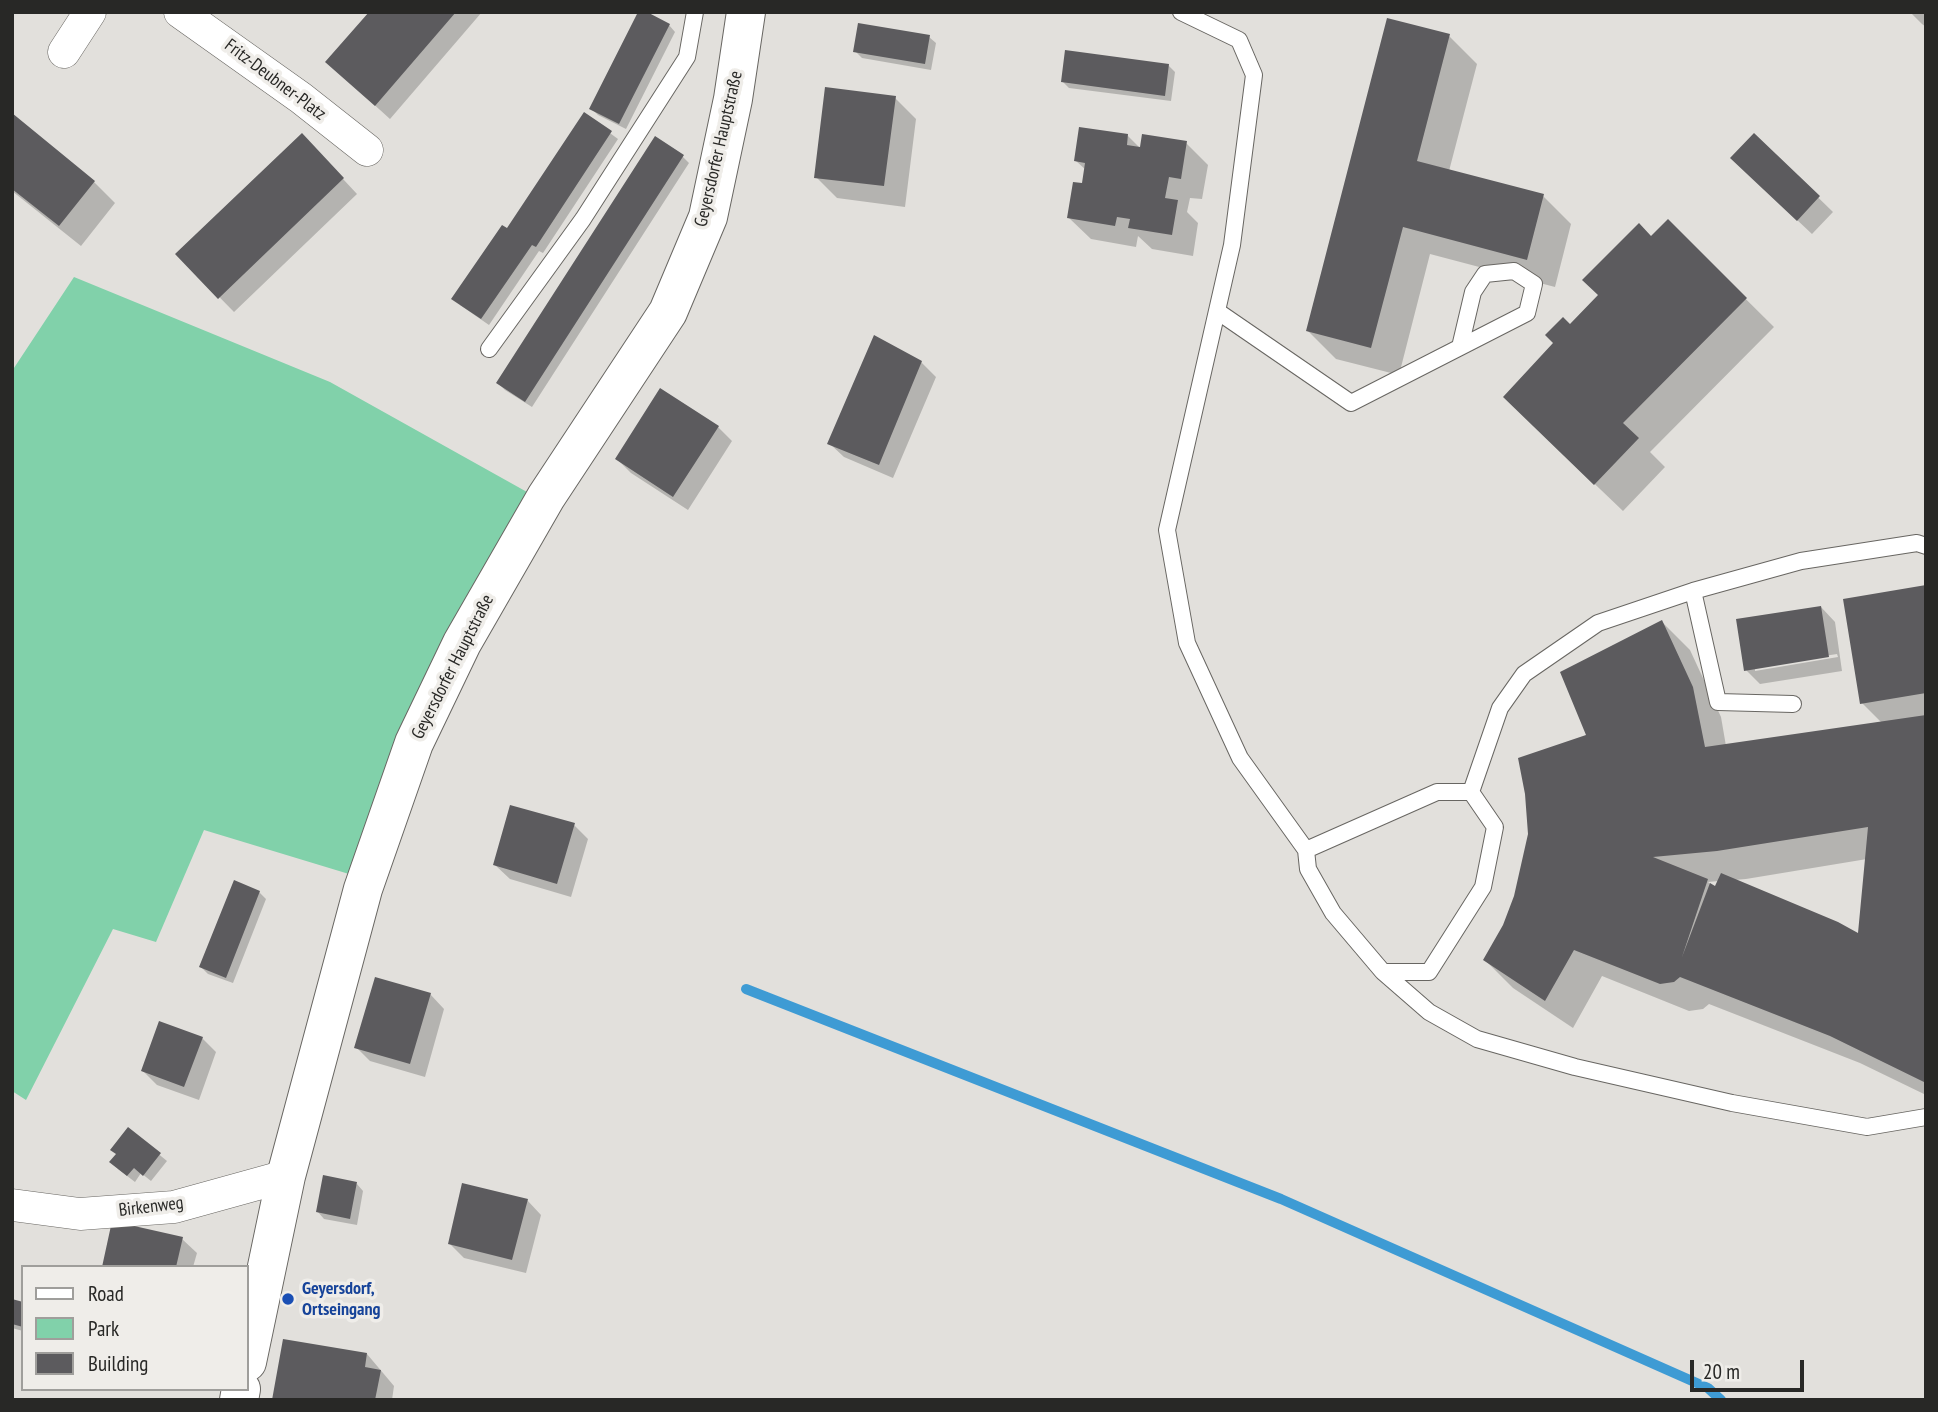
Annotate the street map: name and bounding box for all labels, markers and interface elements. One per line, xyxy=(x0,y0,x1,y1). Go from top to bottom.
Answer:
street label: Fritz-Deubner-Platz xyxy=(220,35,330,125)
street label: Geyersdorfer Hauptstraße xyxy=(691,69,747,229)
street label: Geyersdorfer Hauptstraße xyxy=(407,591,499,743)
street label: Birkenweg xyxy=(117,1192,185,1222)
legend xyxy=(21,1265,248,1391)
place label: Geyersdorf, Ortseingang xyxy=(302,1278,381,1320)
text: Road xyxy=(88,1280,124,1307)
marker: Geyersdorf, Ortseingang xyxy=(280,1291,296,1307)
text: Park xyxy=(88,1315,119,1342)
scale bar xyxy=(1693,1346,1807,1390)
text: Building xyxy=(88,1350,148,1377)
text: 20 m xyxy=(1703,1358,1740,1385)

